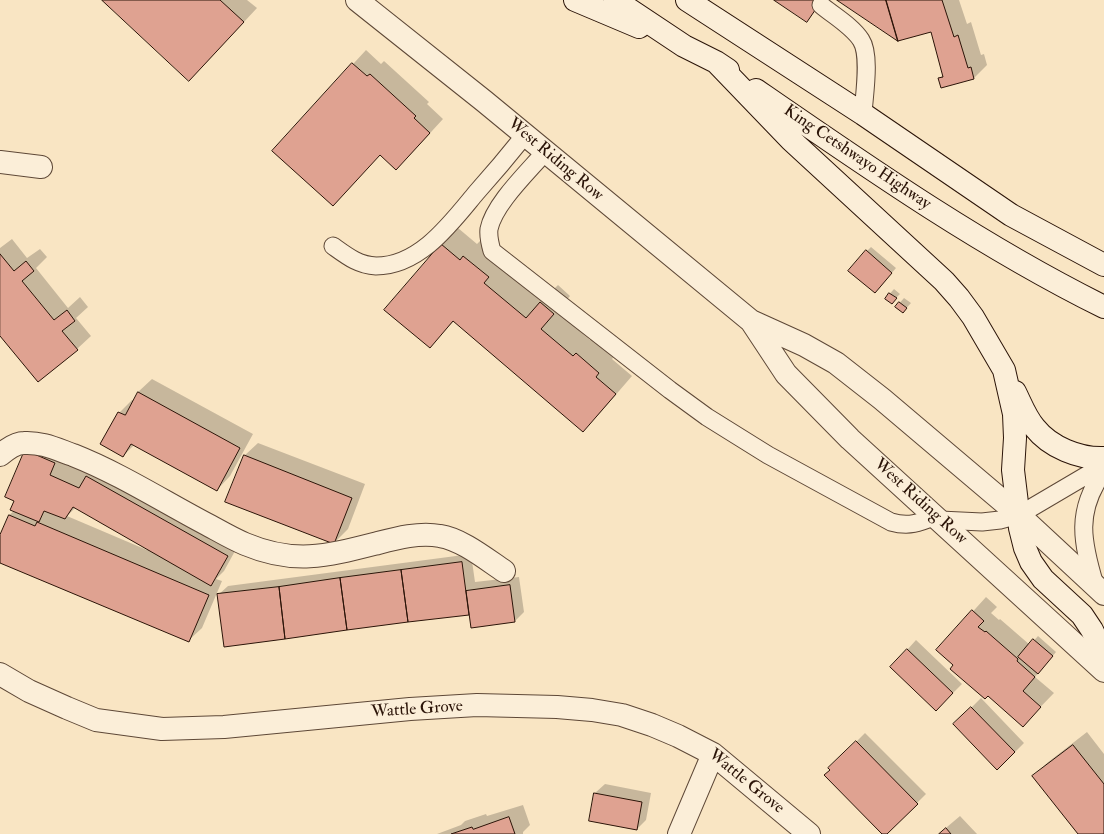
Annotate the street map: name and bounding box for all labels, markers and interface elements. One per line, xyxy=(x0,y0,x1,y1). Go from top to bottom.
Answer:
street label: King Cetshwayo Highway xyxy=(779,101,935,215)
street label: West Riding Row xyxy=(503,114,607,206)
street label: West Riding Row xyxy=(869,455,971,549)
street label: Wattle Grove xyxy=(371,697,463,723)
street label: Wattle Grove xyxy=(704,745,788,819)

